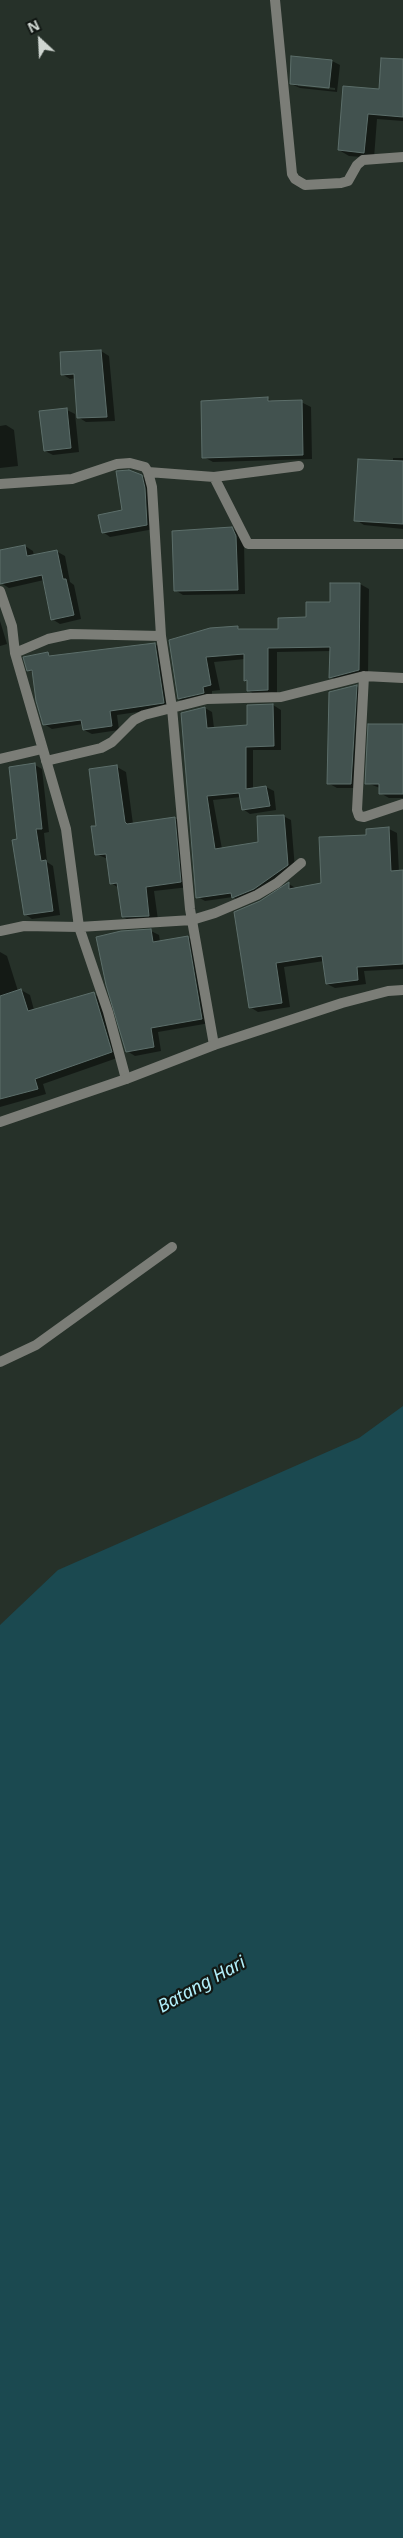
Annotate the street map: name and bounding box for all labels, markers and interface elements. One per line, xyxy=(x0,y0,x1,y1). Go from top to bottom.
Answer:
north arrow xyxy=(15,15,65,65)
text: N xyxy=(24,15,43,37)
water label: Batang Hari xyxy=(154,1952,250,2018)

